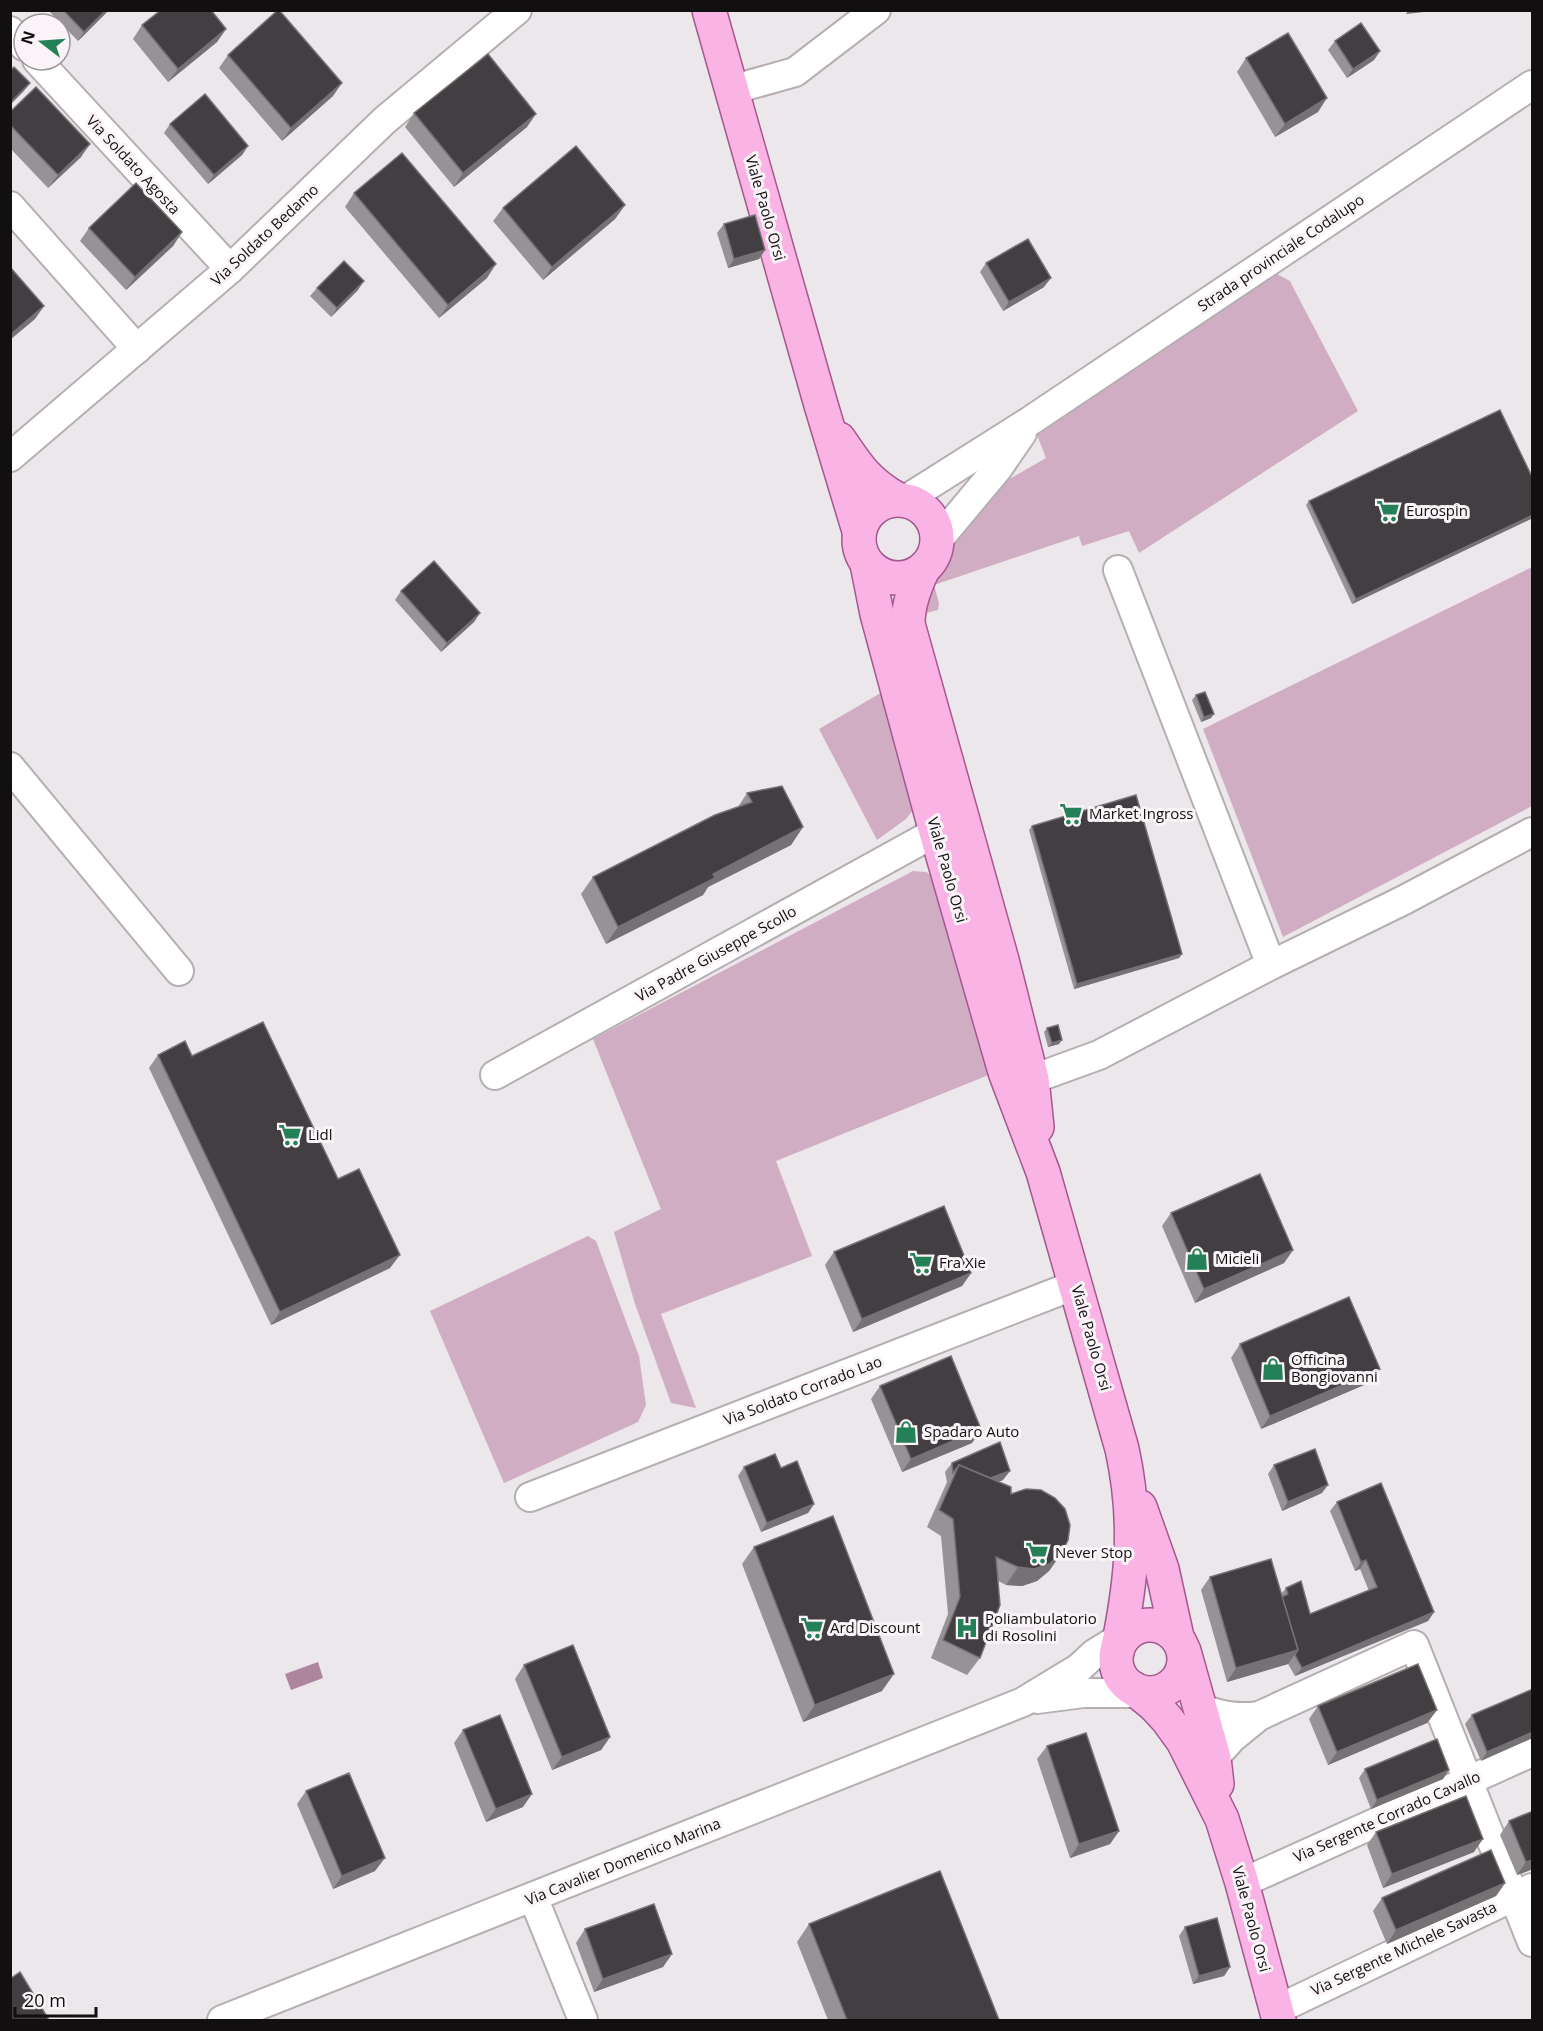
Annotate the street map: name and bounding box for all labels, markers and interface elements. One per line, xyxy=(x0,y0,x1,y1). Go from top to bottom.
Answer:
north arrow xyxy=(12,12,72,72)
text: N xyxy=(15,28,40,47)
street label: Via Soldato Agosta xyxy=(82,110,185,218)
street label: Viale Paolo Orsi xyxy=(741,153,791,263)
street label: Via Soldato Bedamo xyxy=(206,179,322,289)
street label: Strada provinciale Codalupo xyxy=(1193,189,1368,315)
supermarket icon: Eurospin xyxy=(1375,498,1401,524)
place label: Eurospin xyxy=(1406,500,1468,520)
supermarket icon: Market Ingross xyxy=(1058,801,1084,827)
place label: Market Ingross xyxy=(1089,803,1194,823)
street label: Viale Paolo Orsi xyxy=(923,815,973,925)
street label: Via Padre Giuseppe Scollo xyxy=(631,900,800,1006)
supermarket icon: Lidl xyxy=(277,1122,303,1148)
place label: Lidl xyxy=(308,1124,333,1144)
shop icon: Micieli xyxy=(1184,1246,1210,1272)
place label: Micieli xyxy=(1215,1248,1259,1268)
supermarket icon: Fra Xie xyxy=(908,1250,934,1276)
place label: Fra Xie xyxy=(939,1252,986,1272)
street label: Viale Paolo Orsi xyxy=(1067,1283,1117,1393)
place label: Officina Bongiovanni xyxy=(1291,1349,1378,1386)
street label: Via Soldato Corrado Lao xyxy=(721,1351,885,1430)
shop icon: Officina Bongiovanni xyxy=(1260,1356,1286,1382)
shop icon: Spadaro Auto xyxy=(893,1419,919,1445)
place label: Spadaro Auto xyxy=(924,1421,1019,1441)
supermarket icon: Never Stop xyxy=(1024,1540,1050,1566)
place label: Never Stop xyxy=(1055,1542,1132,1562)
place label: Poliambulatorio di Rosolini xyxy=(985,1608,1097,1645)
supermarket icon: Ard Discount xyxy=(799,1615,825,1641)
hospital icon: Poliambulatorio di Rosolini xyxy=(954,1615,980,1641)
place label: Ard Discount xyxy=(830,1617,920,1637)
street label: Via Sergente Corrado Cavallo xyxy=(1290,1766,1483,1866)
street label: Via Cavalier Domenico Marina xyxy=(522,1813,723,1910)
street label: Viale Paolo Orsi xyxy=(1228,1864,1276,1974)
street label: Via Sergente Michele Savasta xyxy=(1308,1896,1500,2000)
scale bar xyxy=(15,1980,96,2018)
text: 20 m xyxy=(24,1988,66,2012)

